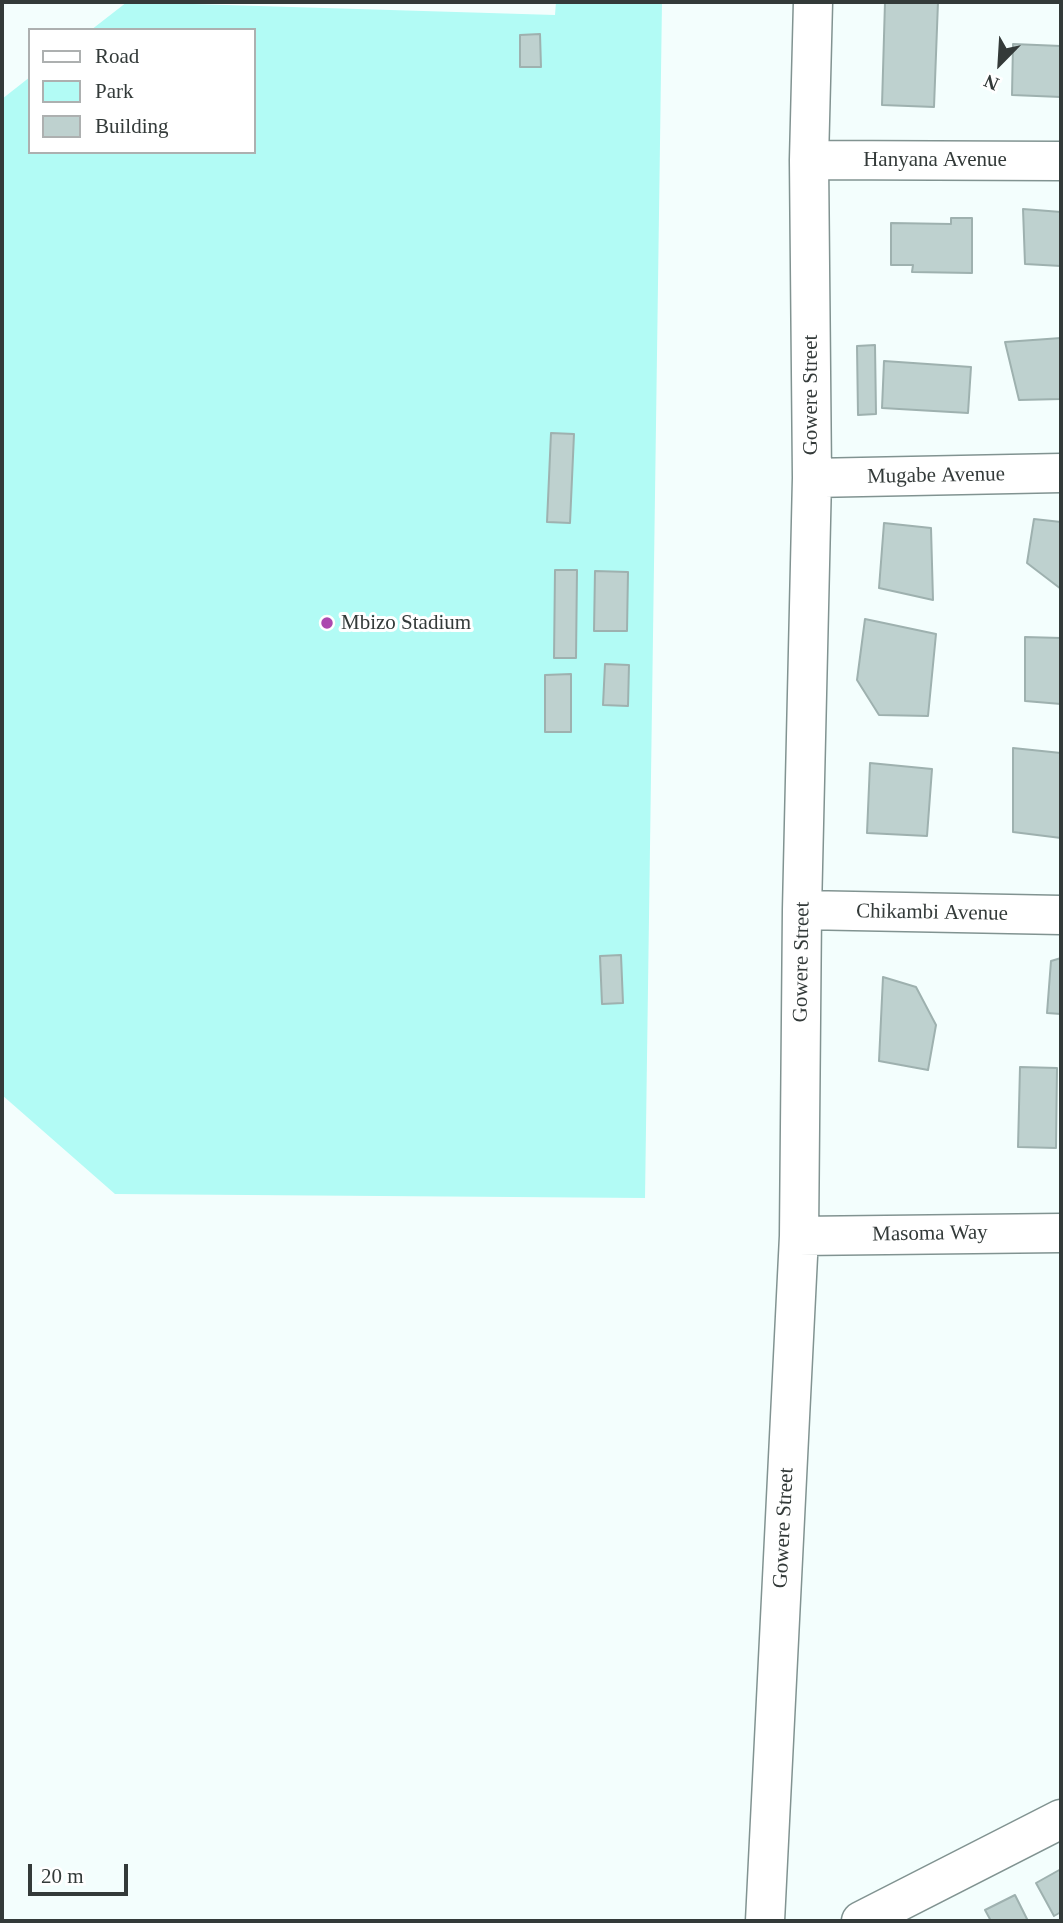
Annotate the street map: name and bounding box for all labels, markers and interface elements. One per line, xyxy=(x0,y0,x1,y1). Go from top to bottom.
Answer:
legend xyxy=(28,28,256,154)
north arrow xyxy=(965,28,1035,98)
text: Road xyxy=(95,44,139,68)
text: N xyxy=(981,70,1002,95)
text: Park xyxy=(95,79,134,103)
text: Building xyxy=(95,114,169,138)
street label: Hanyana Avenue xyxy=(863,147,1007,173)
street label: Gowere Street xyxy=(798,335,824,455)
street label: Mugabe Avenue xyxy=(867,462,1005,490)
place label: Mbizo Stadium xyxy=(341,610,471,636)
marker: Mbizo Stadium xyxy=(319,615,335,631)
street label: Chikambi Avenue xyxy=(856,899,1008,927)
street label: Gowere Street xyxy=(788,901,816,1023)
street label: Masoma Way xyxy=(872,1220,988,1248)
street label: Gowere Street xyxy=(768,1467,800,1589)
scale bar xyxy=(32,1850,131,1894)
text: 20 m xyxy=(41,1864,84,1888)

